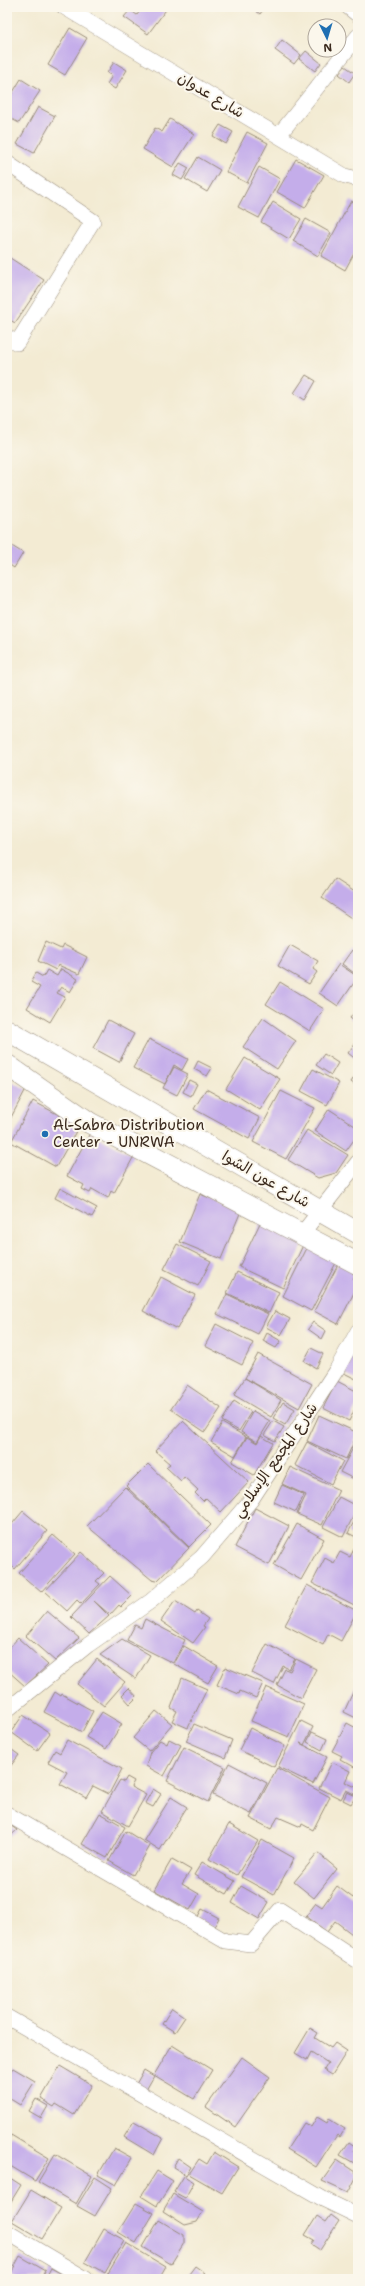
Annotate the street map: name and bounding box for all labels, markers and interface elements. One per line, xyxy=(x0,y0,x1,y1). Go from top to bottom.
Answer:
north arrow xyxy=(307,18,347,58)
text: N xyxy=(323,40,333,55)
street label: شارع عدوان xyxy=(174,67,248,123)
place label: Al-Sabra Distribution Center - UNRWA xyxy=(53,1115,204,1152)
marker: Al-Sabra Distribution Center - UNRWA xyxy=(40,1129,50,1139)
street label: شارع عون الشوا xyxy=(219,1146,313,1212)
street label: شارع المجمع الإسلامي xyxy=(228,1399,325,1523)

